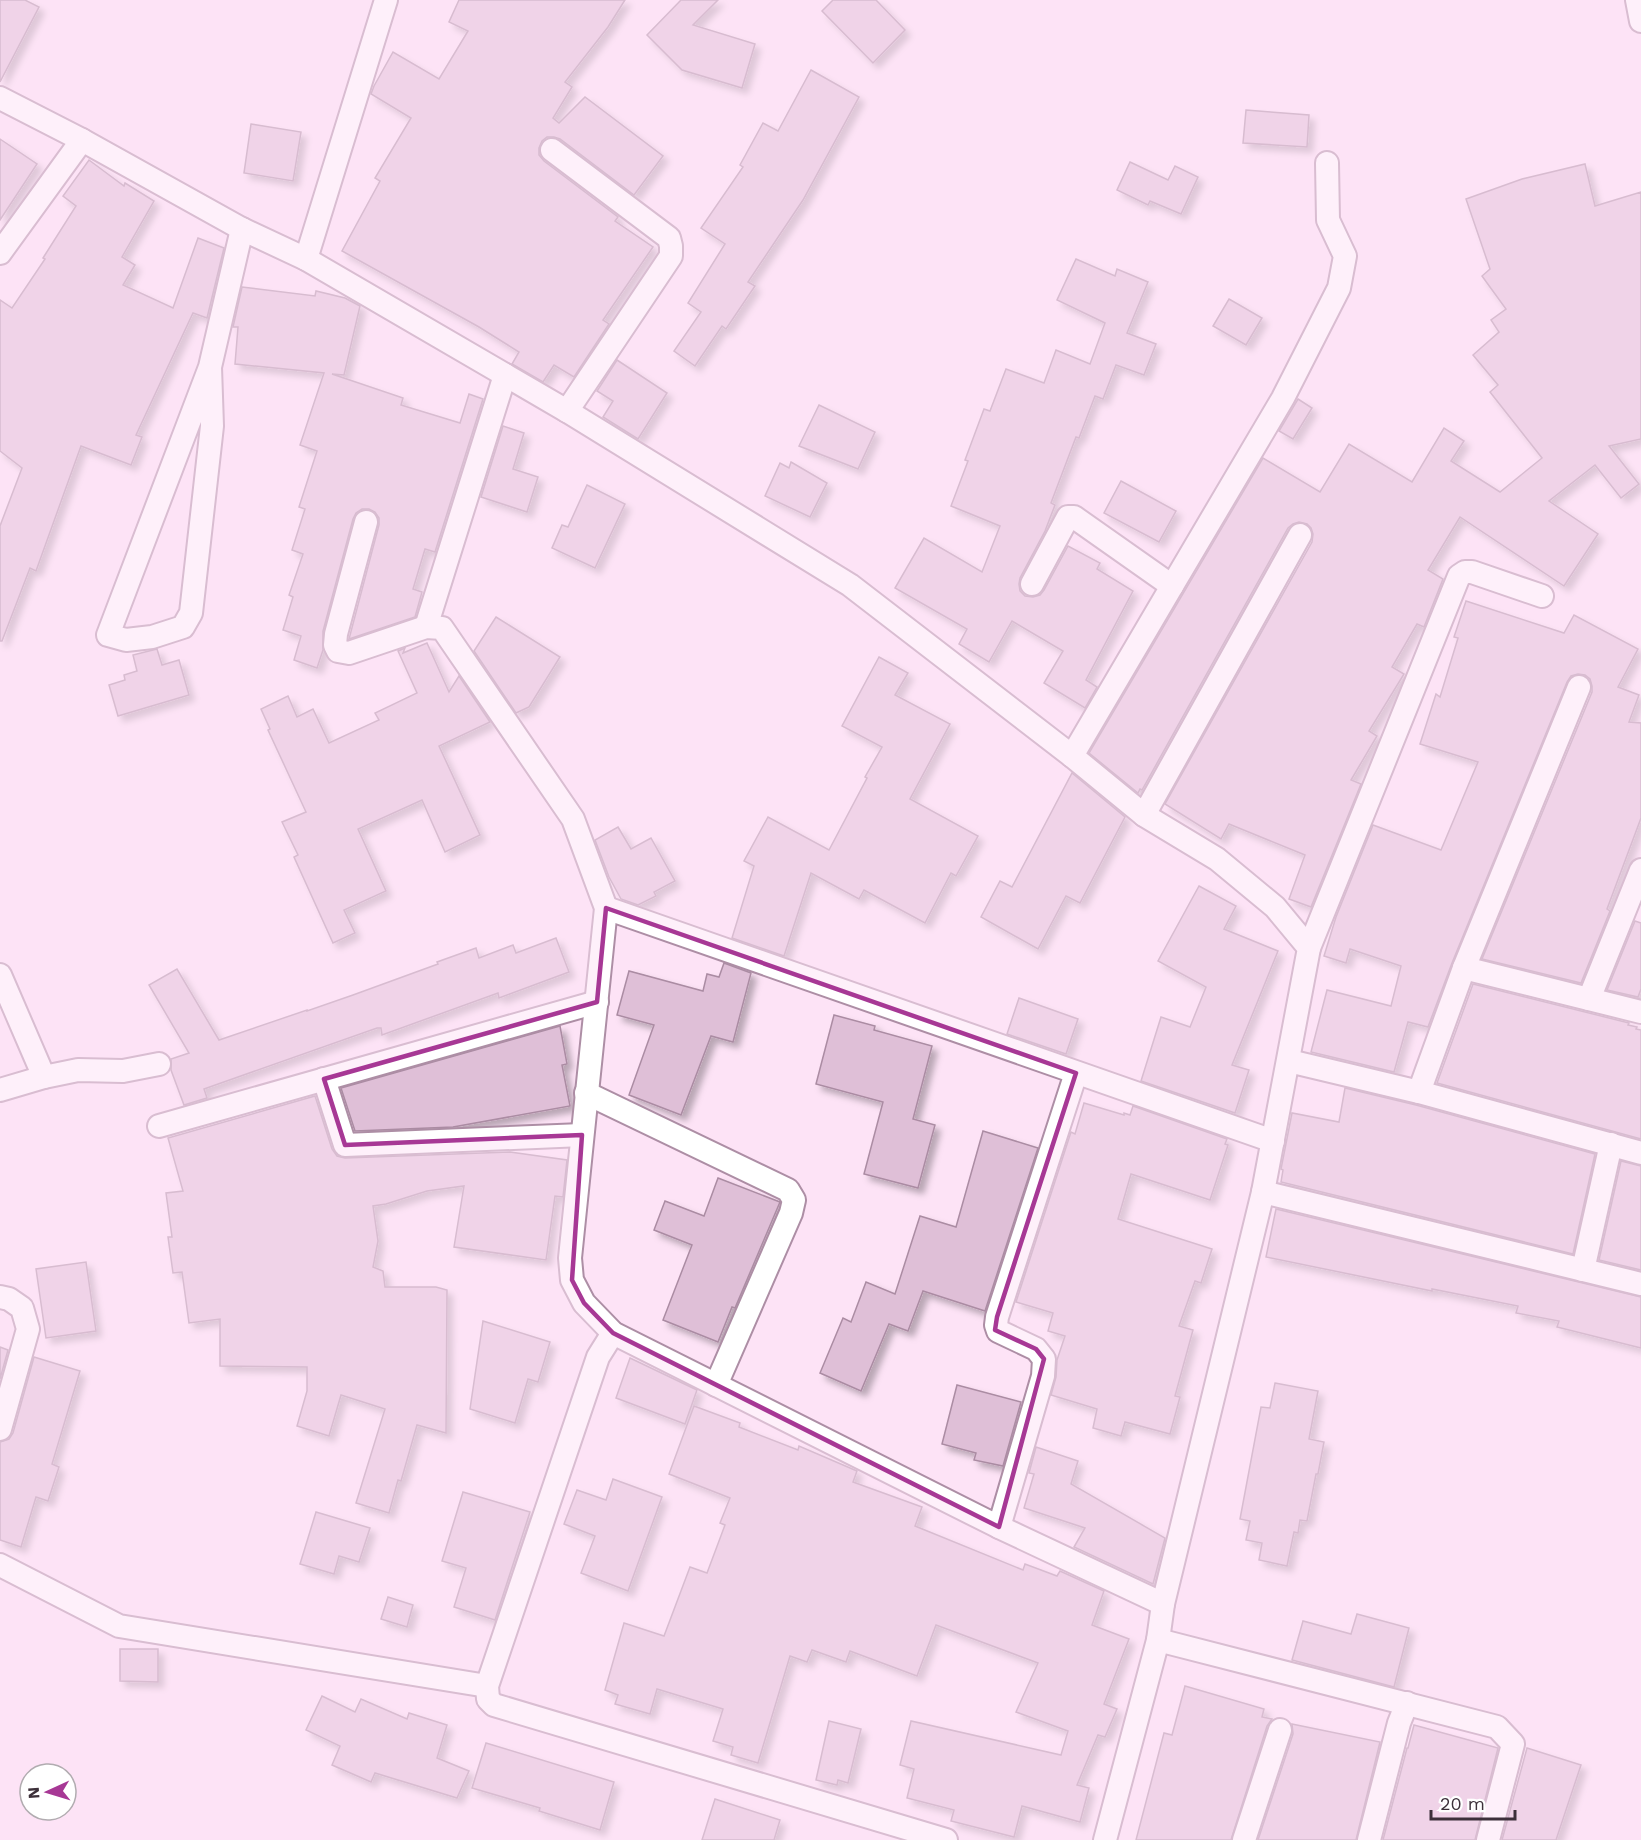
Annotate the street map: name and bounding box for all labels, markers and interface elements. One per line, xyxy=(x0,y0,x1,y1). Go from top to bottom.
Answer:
north arrow xyxy=(18,1762,78,1822)
scale bar xyxy=(1431,1783,1515,1821)
text: N xyxy=(24,1786,43,1800)
text: 20 m xyxy=(1440,1793,1485,1814)

